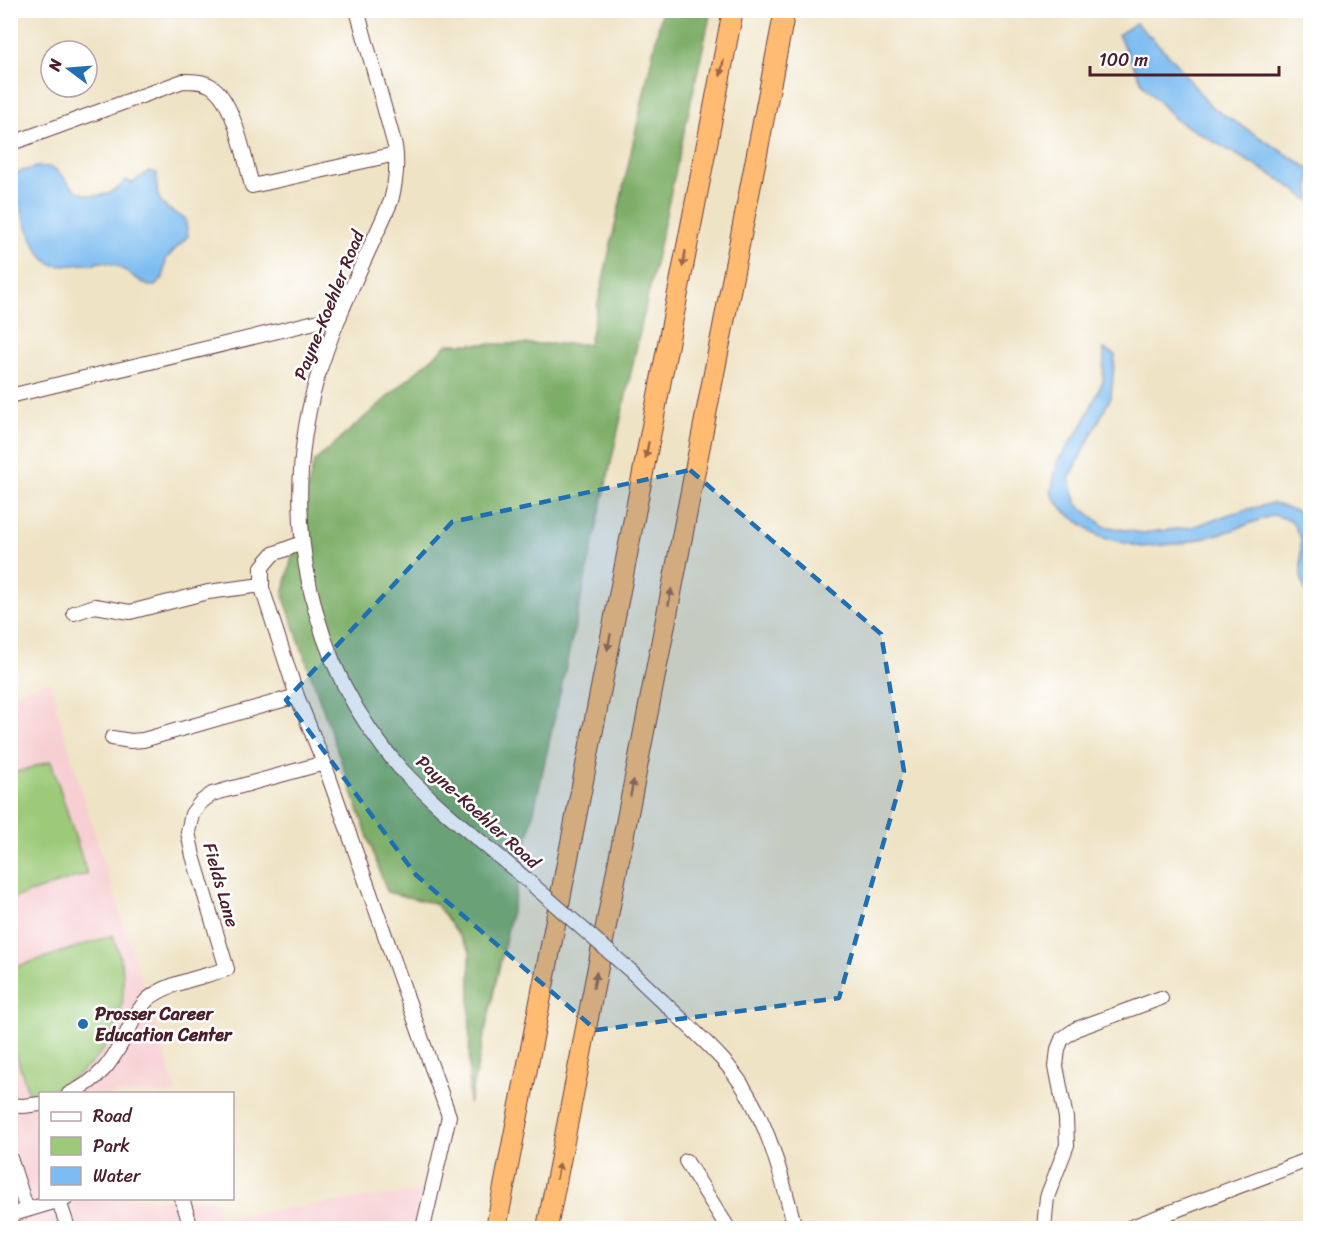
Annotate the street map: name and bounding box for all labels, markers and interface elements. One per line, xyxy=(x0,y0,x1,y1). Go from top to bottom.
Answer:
north arrow xyxy=(39,39,99,99)
scale bar xyxy=(1090,39,1279,77)
text: 100 m xyxy=(1099,44,1148,76)
text: N xyxy=(39,55,71,75)
one-way arrow xyxy=(717,59,726,78)
street label: Payne-Koehler Road xyxy=(284,224,374,385)
one-way arrow xyxy=(679,250,688,269)
one-way arrow xyxy=(642,441,651,460)
one-way arrow xyxy=(666,587,675,606)
one-way arrow xyxy=(604,632,613,651)
street label: Payne-Koehler Road xyxy=(408,747,549,878)
one-way arrow xyxy=(628,779,637,798)
street label: Fields Lane xyxy=(194,839,248,931)
one-way arrow xyxy=(591,970,600,989)
place label: Prosser Career Education Center xyxy=(95,998,233,1051)
marker: Prosser Career Education Center xyxy=(76,1017,90,1031)
legend xyxy=(39,1092,234,1200)
text: Road xyxy=(93,1100,133,1132)
text: Park xyxy=(93,1130,130,1162)
text: Water xyxy=(93,1160,142,1192)
one-way arrow xyxy=(554,1161,563,1180)

